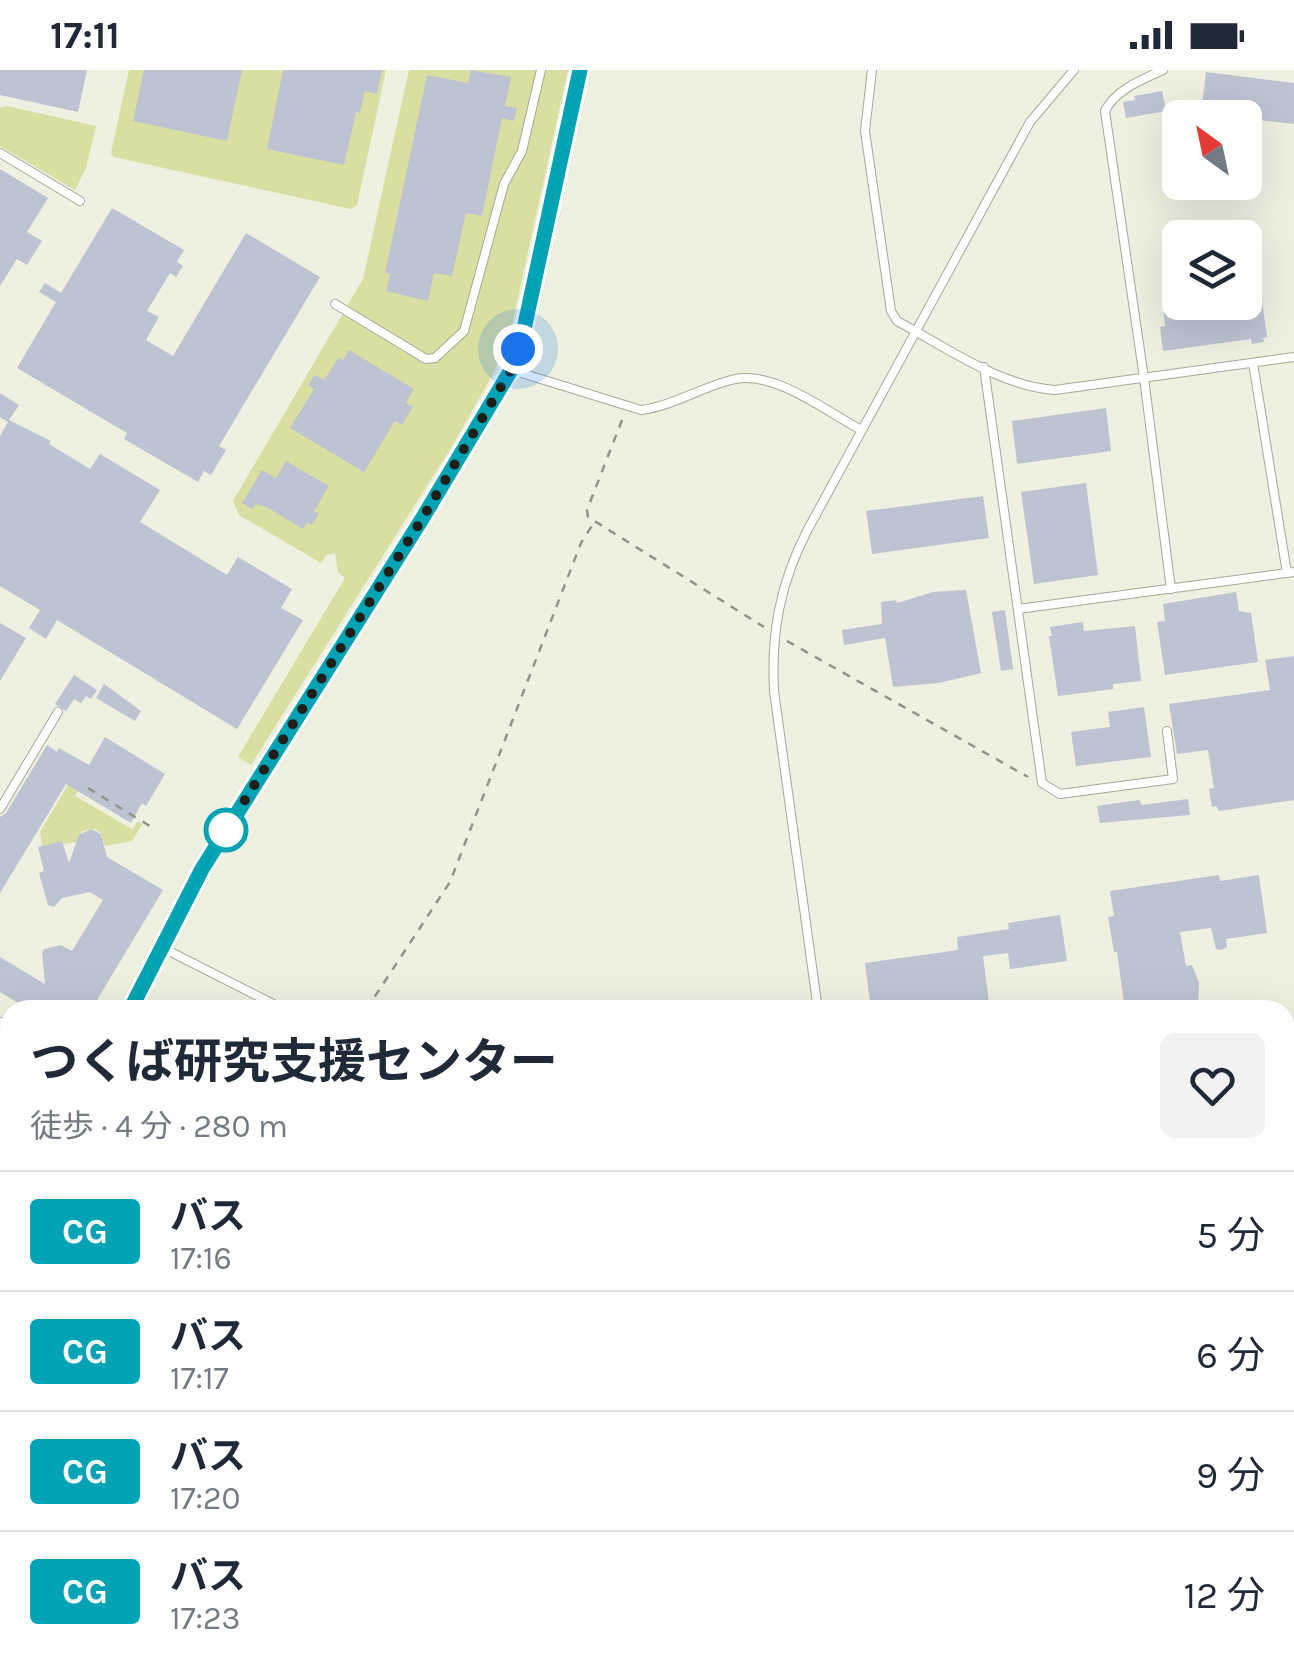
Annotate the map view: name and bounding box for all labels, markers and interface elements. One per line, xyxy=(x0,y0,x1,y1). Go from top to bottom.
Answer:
text: 17:11 xyxy=(50,13,120,58)
north arrow xyxy=(1162,100,1262,200)
map controls xyxy=(1162,100,1262,320)
button: layers xyxy=(1162,220,1262,320)
your location xyxy=(493,324,543,374)
unlabelled marker xyxy=(205,809,247,851)
button: heart xyxy=(1160,1033,1265,1138)
text: つくば研究支援センター xyxy=(30,1034,558,1090)
text: 徒歩 · 4 分 · 280 m xyxy=(30,1108,288,1145)
text: バス xyxy=(170,1194,246,1239)
text: CG xyxy=(62,1211,108,1252)
text: 5 分 xyxy=(1197,1213,1265,1258)
text: 17:16 xyxy=(170,1240,232,1277)
text: バス xyxy=(170,1314,246,1359)
text: CG xyxy=(62,1331,108,1372)
text: 6 分 xyxy=(1196,1333,1265,1378)
text: 17:17 xyxy=(170,1360,229,1397)
text: バス xyxy=(170,1434,246,1479)
text: CG xyxy=(62,1451,108,1492)
text: 9 分 xyxy=(1196,1453,1265,1498)
text: 17:20 xyxy=(170,1480,241,1517)
text: バス xyxy=(170,1554,246,1599)
text: CG xyxy=(62,1571,108,1612)
text: 12 分 xyxy=(1183,1573,1265,1618)
text: 17:23 xyxy=(170,1600,240,1637)

